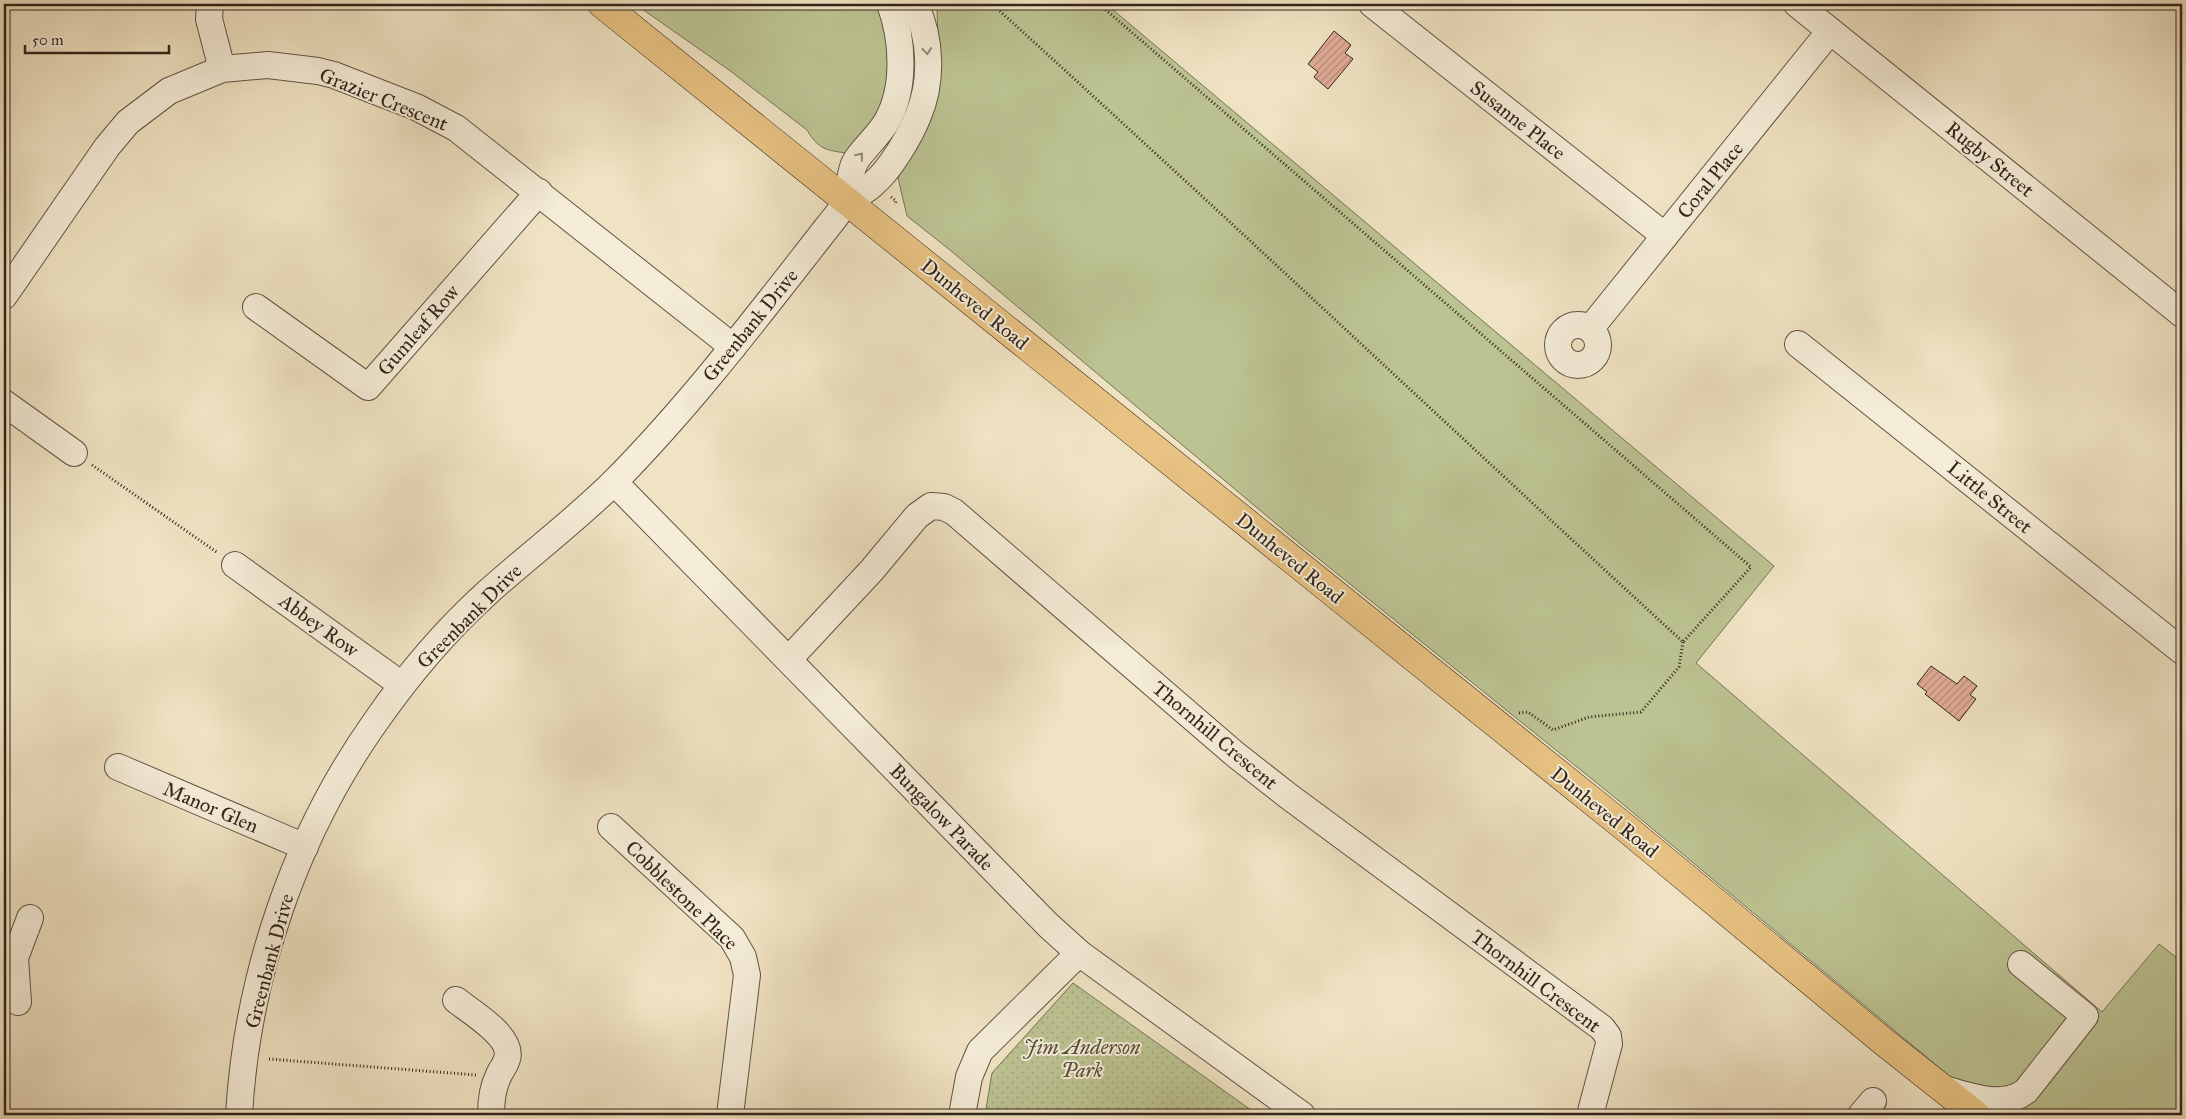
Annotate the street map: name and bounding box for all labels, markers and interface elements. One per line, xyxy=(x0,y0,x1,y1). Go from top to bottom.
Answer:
scale bar xyxy=(25,22,169,54)
text: 50 m xyxy=(32,31,64,49)
one-way arrow xyxy=(921,47,932,55)
street label: Grazier Crescent xyxy=(316,62,452,136)
street label: Susanne Place xyxy=(1466,75,1570,165)
street label: Rugby Street xyxy=(1940,116,2039,203)
street label: Coral Place xyxy=(1672,137,1748,223)
one-way arrow xyxy=(855,153,863,162)
street label: Dunheved Road xyxy=(916,253,1034,355)
street label: Greenbank Drive xyxy=(697,264,803,386)
street label: Gumleaf Row xyxy=(372,279,465,380)
street label: Little Street xyxy=(1943,456,2037,538)
street label: Dunheved Road xyxy=(1231,507,1349,609)
street label: Greenbank Drive xyxy=(412,559,526,673)
street label: Abbey Row xyxy=(274,588,364,662)
street label: Thornhill Crescent xyxy=(1147,676,1283,794)
street label: Bungalow Parade xyxy=(884,759,999,876)
street label: Dunheved Road xyxy=(1546,761,1664,863)
street label: Manor Glen xyxy=(160,776,262,838)
street label: Cobblestone Place xyxy=(621,835,743,955)
street label: Greenbank Drive xyxy=(240,891,298,1031)
street label: Thornhill Crescent xyxy=(1466,924,1606,1038)
park label: Jim Anderson Park xyxy=(1023,1035,1141,1082)

